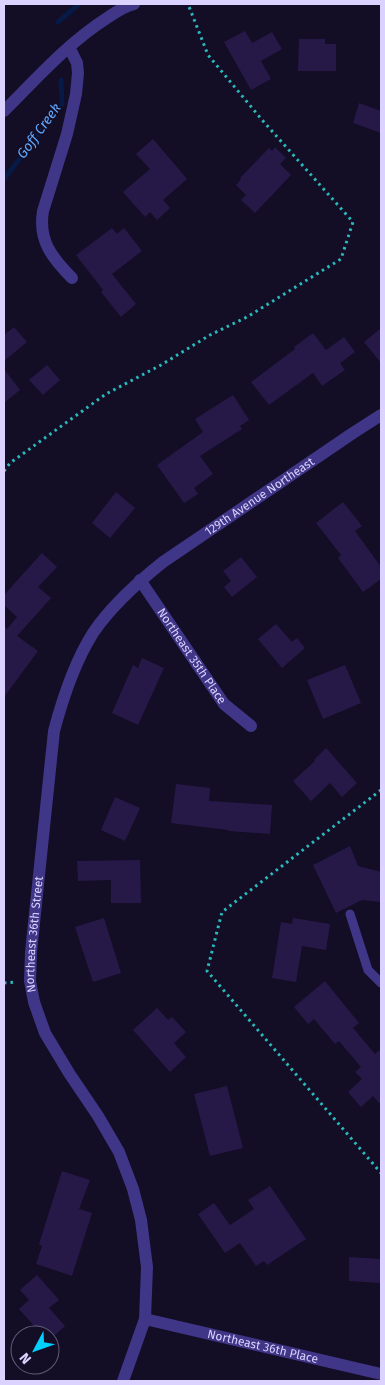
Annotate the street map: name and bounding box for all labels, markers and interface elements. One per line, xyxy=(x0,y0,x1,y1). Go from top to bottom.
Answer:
water label: Goff Creek xyxy=(13,100,65,162)
street label: 129th Avenue Northeast xyxy=(202,454,317,539)
street label: Northeast 35th Place xyxy=(154,606,229,707)
street label: Northeast 36th Street xyxy=(23,875,46,994)
north arrow xyxy=(10,1325,60,1375)
street label: Northeast 36th Place xyxy=(206,1327,320,1366)
text: N xyxy=(16,1349,35,1367)

